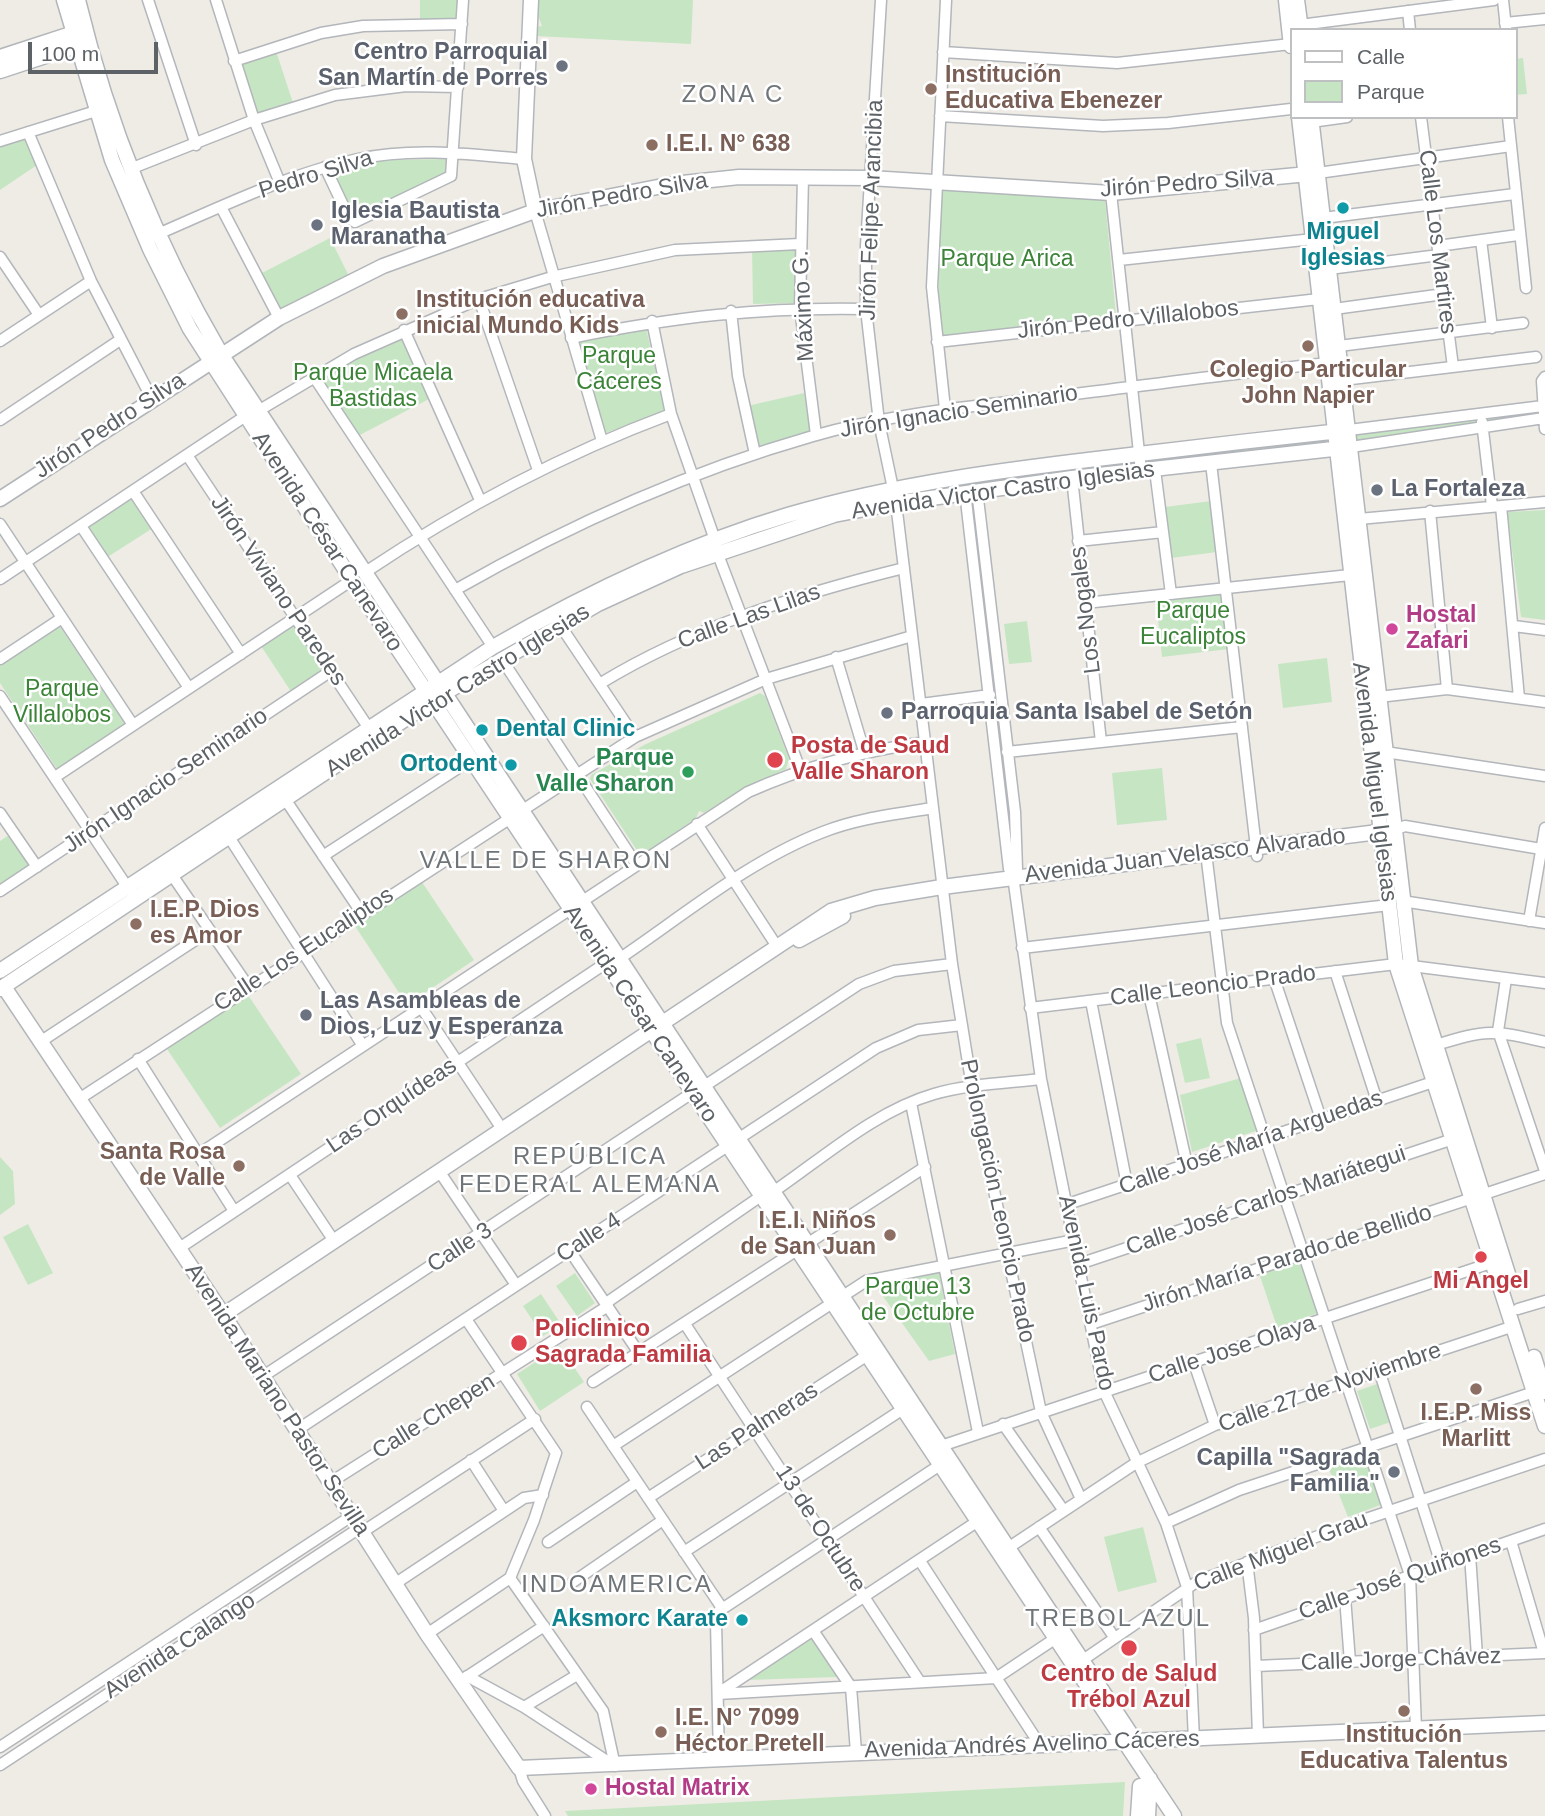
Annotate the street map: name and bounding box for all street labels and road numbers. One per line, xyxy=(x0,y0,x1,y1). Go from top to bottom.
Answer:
street label: Jirón Felipe Arancibia xyxy=(854,99,890,321)
street label: Pedro Silva xyxy=(256,145,376,205)
street label: Calle Los Martires xyxy=(1412,148,1462,336)
street label: Jirón Pedro Silva xyxy=(1099,164,1275,204)
street label: Jirón Pedro Silva xyxy=(534,167,710,225)
street label: Máximo G. xyxy=(787,250,821,362)
street label: Jirón Pedro Villalobos xyxy=(1016,295,1240,345)
street label: Jirón Pedro Silva xyxy=(30,367,190,485)
street label: Jirón Ignacio Seminario xyxy=(838,380,1080,444)
street label: Avenida César Canevaro xyxy=(246,427,408,657)
street label: Avenida Victor Castro Iglesias xyxy=(850,456,1156,526)
street label: Jirón Viviano Paredes xyxy=(204,491,352,691)
street label: Los Nogales xyxy=(1065,545,1107,675)
street label: Calle Las Lilas xyxy=(674,578,824,656)
street label: Avenida Victor Castro Iglesias xyxy=(321,598,595,784)
street label: Avenida Miguel Iglesias xyxy=(1346,661,1402,903)
street label: Jirón Ignacio Seminario xyxy=(59,702,273,860)
street label: Avenida Juan Velasco Alvarado xyxy=(1023,823,1347,889)
street label: Calle Los Eucaliptos xyxy=(209,882,399,1018)
street label: Avenida César Canevaro xyxy=(557,900,723,1128)
street label: Calle Leoncio Prado xyxy=(1109,960,1317,1012)
street label: Las Orquídeas xyxy=(322,1052,462,1160)
street label: Prolongación Leoncio Prado xyxy=(953,1057,1041,1345)
street label: Calle José María Arguedas xyxy=(1115,1085,1387,1201)
street label: Calle José Carlos Mariátegui xyxy=(1123,1140,1409,1262)
street label: Avenida Luis Pardo xyxy=(1052,1193,1120,1393)
street label: Jirón María Parado de Bellido xyxy=(1139,1199,1435,1319)
street label: Calle 4 xyxy=(551,1207,627,1269)
street label: Calle 3 xyxy=(422,1217,498,1279)
street label: Avenida Mariano Pastor Sevilla xyxy=(179,1259,375,1541)
street label: Calle Jose Olaya xyxy=(1145,1310,1319,1390)
street label: Calle 27 de Noviembre xyxy=(1215,1337,1445,1439)
street label: Calle Chepen xyxy=(368,1368,500,1466)
street label: Las Palmeras xyxy=(691,1377,823,1477)
street label: 13 de Octubre xyxy=(769,1460,871,1598)
street label: Calle Miguel Grau xyxy=(1190,1506,1372,1598)
street label: Calle José Quiñones xyxy=(1295,1531,1505,1627)
street label: Avenida Calango xyxy=(99,1587,261,1705)
street label: Calle Jorge Chávez xyxy=(1300,1643,1502,1677)
street label: Avenida Andrés Avelino Cáceres xyxy=(864,1725,1200,1765)

